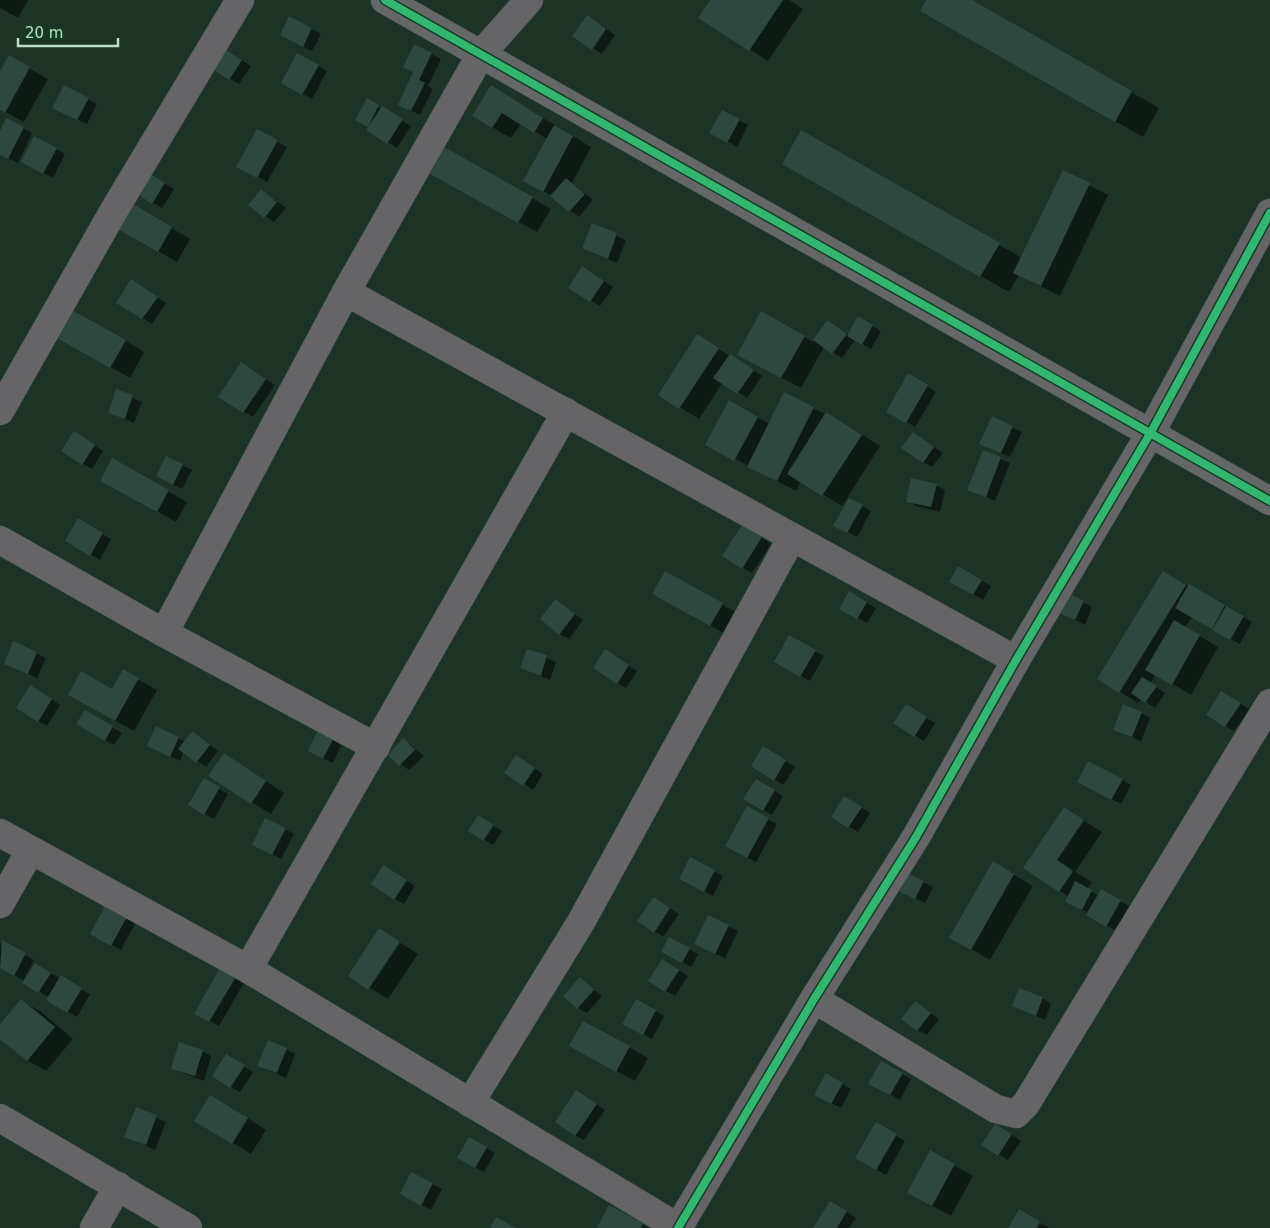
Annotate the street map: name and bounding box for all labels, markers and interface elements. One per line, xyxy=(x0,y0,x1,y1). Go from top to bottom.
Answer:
scale bar xyxy=(18,15,118,47)
text: 20 m xyxy=(25,24,63,42)

